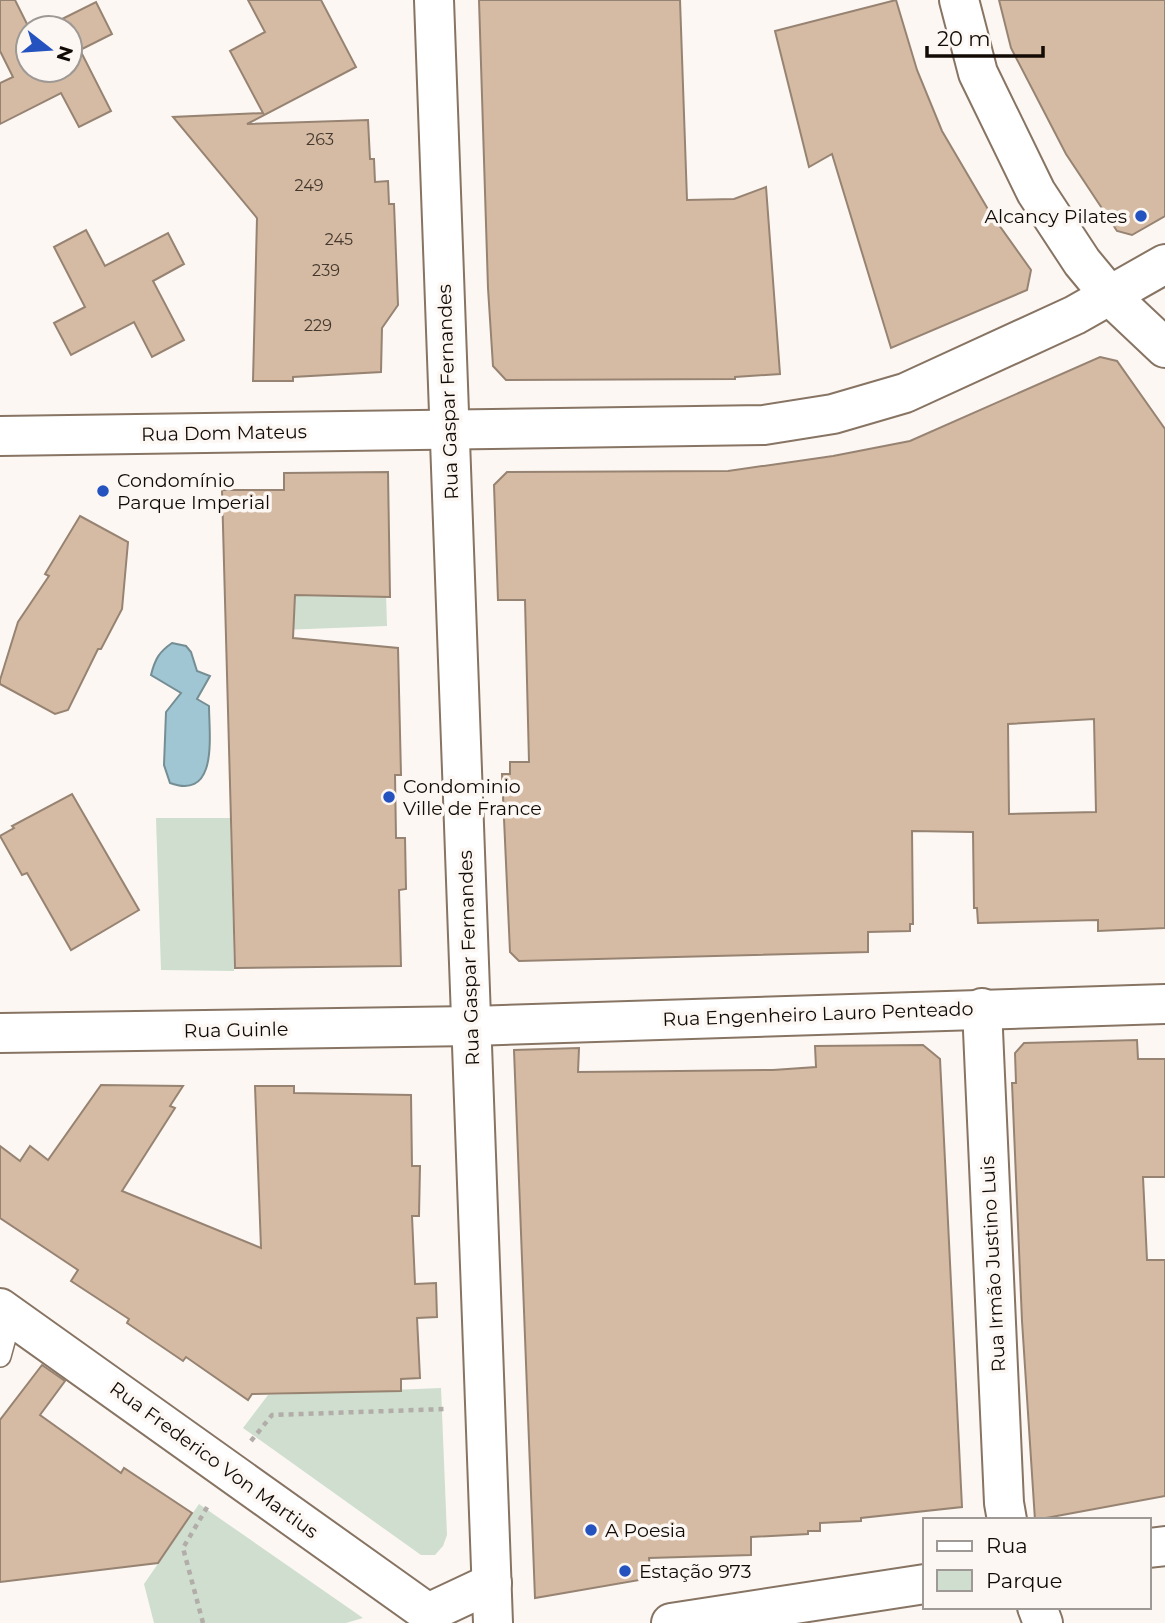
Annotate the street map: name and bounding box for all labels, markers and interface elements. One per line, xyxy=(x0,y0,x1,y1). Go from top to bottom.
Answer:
north arrow xyxy=(14,14,84,84)
scale bar xyxy=(927,14,1042,58)
text: 20 m xyxy=(937,26,991,51)
text: N xyxy=(52,43,78,65)
house number: 263 xyxy=(306,130,334,149)
house number: 249 xyxy=(295,176,323,195)
place label: Alcancy Pilates xyxy=(984,205,1127,228)
marker: Alcancy Pilates xyxy=(1133,208,1149,224)
house number: 245 xyxy=(325,230,353,249)
house number: 239 xyxy=(312,261,340,280)
street label: Rua Gaspar Fernandes xyxy=(433,284,463,500)
house number: 229 xyxy=(304,316,332,335)
street label: Rua Dom Mateus xyxy=(141,420,307,446)
place label: Condomínio Parque Imperial xyxy=(117,469,270,514)
marker: Condomínio Parque Imperial xyxy=(95,483,111,499)
place label: Condominio Ville de France xyxy=(403,775,542,820)
marker: Condominio Ville de France xyxy=(381,789,397,805)
street label: Rua Gaspar Fernandes xyxy=(454,850,484,1066)
street label: Rua Engenheiro Lauro Penteado xyxy=(662,997,974,1031)
street label: Rua Guinle xyxy=(183,1018,289,1042)
street label: Rua Irmão Justino Luis xyxy=(976,1155,1010,1373)
street label: Rua Frederico Von Martius xyxy=(105,1377,323,1543)
legend xyxy=(923,1518,1151,1609)
place label: A Poesia xyxy=(605,1519,686,1542)
marker: A Poesia xyxy=(583,1522,599,1538)
text: Rua xyxy=(986,1533,1028,1558)
place label: Estação 973 xyxy=(639,1560,751,1583)
marker: Estação 973 xyxy=(617,1563,633,1579)
text: Parque xyxy=(986,1568,1062,1593)

